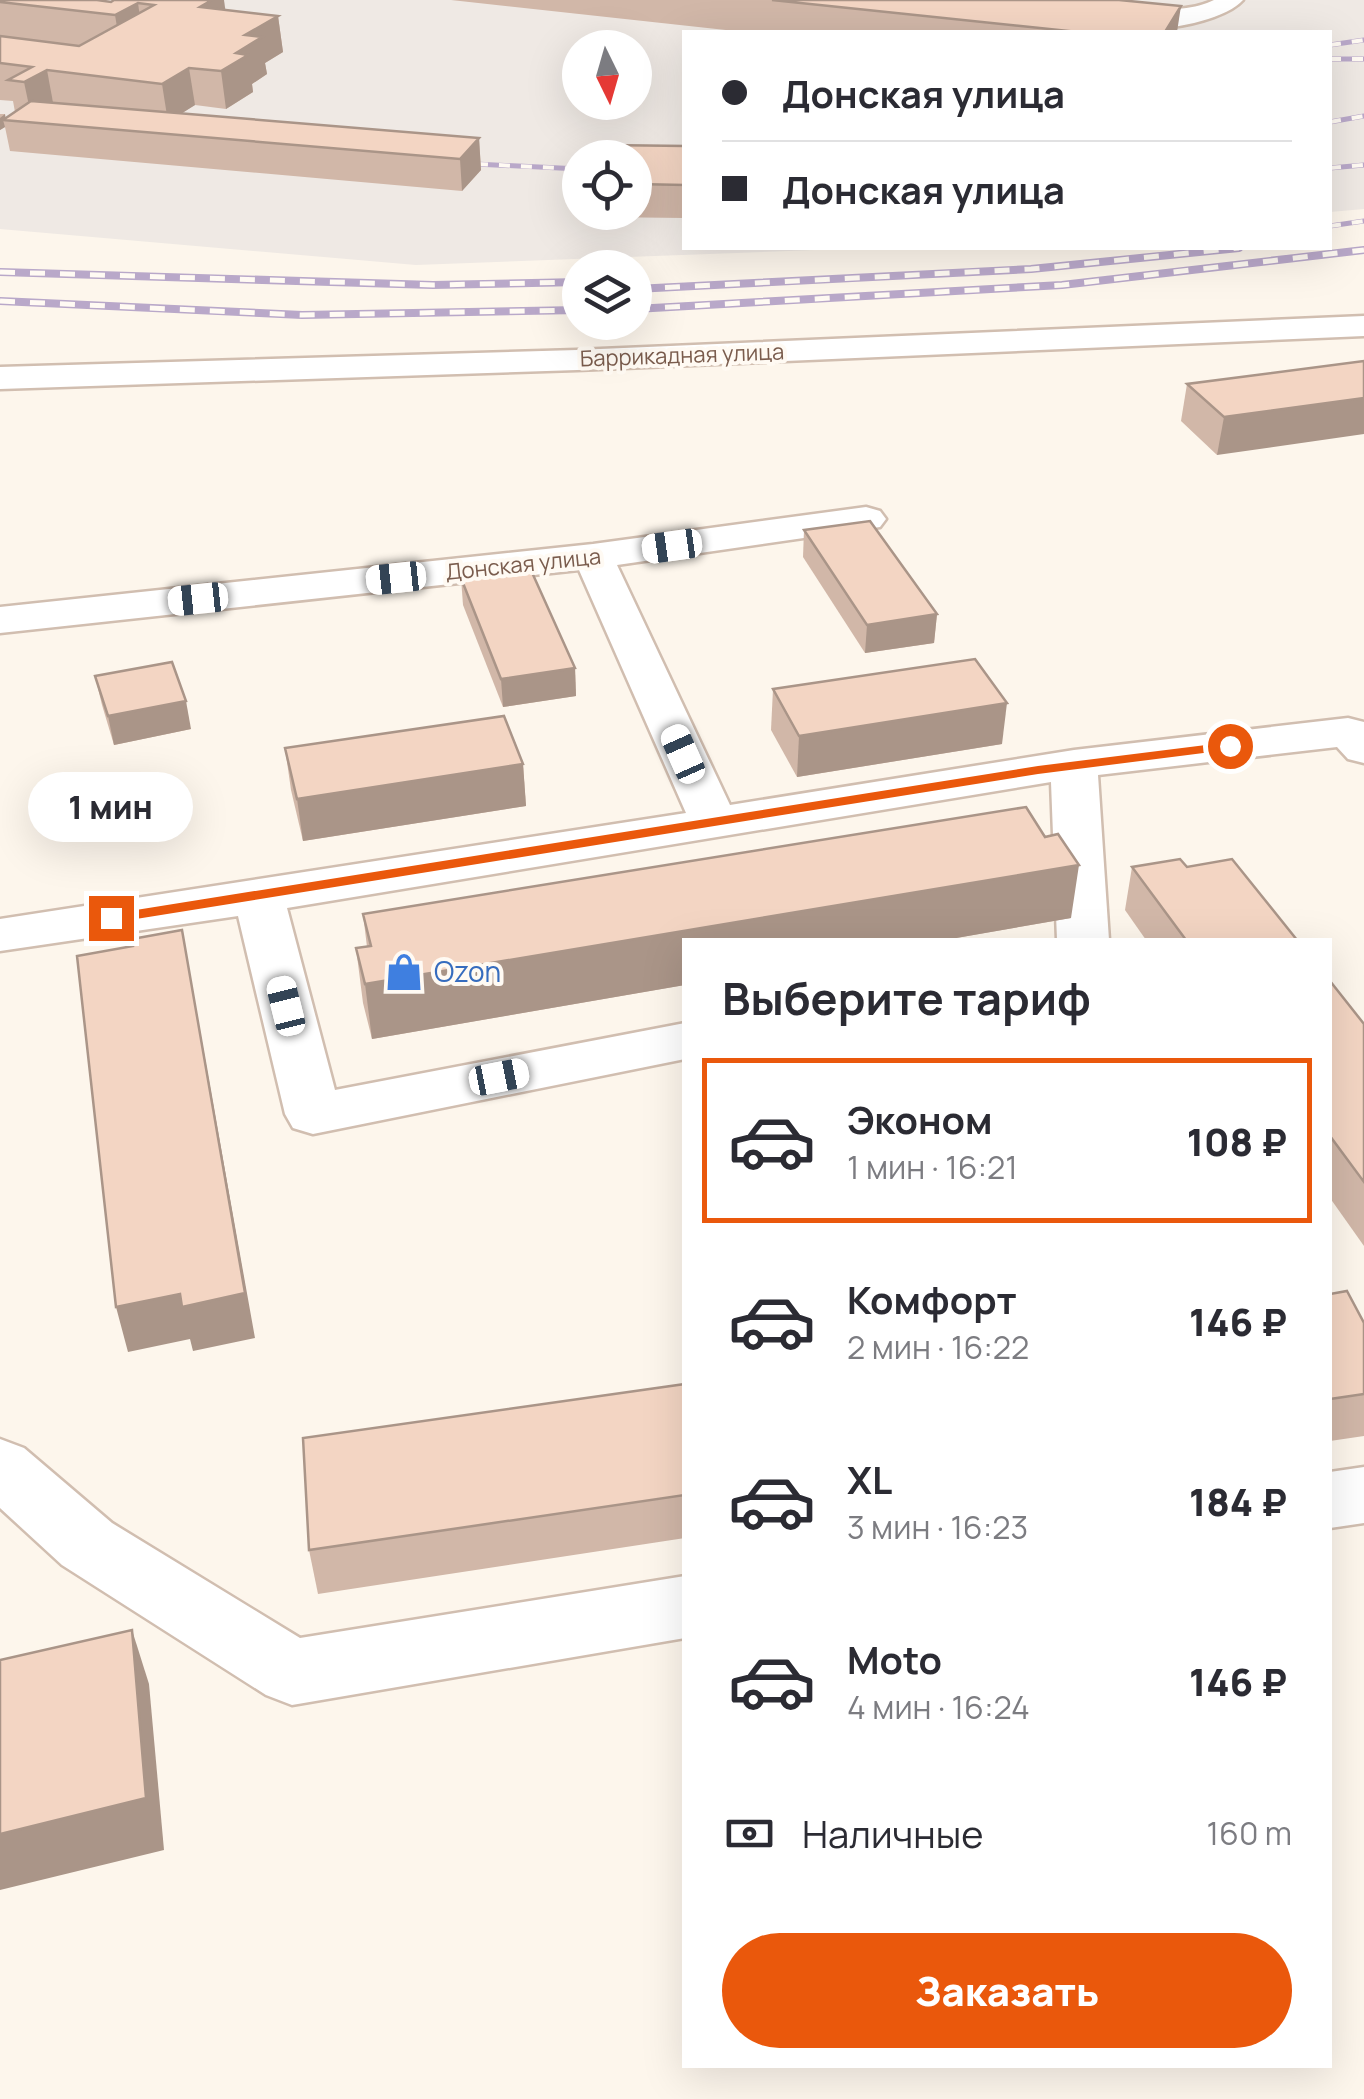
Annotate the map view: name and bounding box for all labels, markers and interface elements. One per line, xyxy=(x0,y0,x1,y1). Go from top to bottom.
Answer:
north arrow xyxy=(562,30,652,120)
map controls xyxy=(562,30,652,340)
text: Донская улица xyxy=(782,67,1065,119)
button: locate xyxy=(562,140,652,230)
text: Донская улица xyxy=(782,163,1065,215)
button: layers xyxy=(562,250,652,340)
street label: Баррикадная улица xyxy=(579,336,785,374)
car xyxy=(640,527,704,565)
street label: Донская улица xyxy=(444,541,602,587)
car xyxy=(365,560,427,596)
car xyxy=(167,581,229,617)
car xyxy=(657,720,709,788)
route start xyxy=(1208,724,1253,769)
callout: 1 мин xyxy=(28,773,194,843)
text: 1 мин xyxy=(68,785,153,829)
route end xyxy=(89,896,134,941)
shop icon: Ozon xyxy=(383,951,425,993)
place label: Ozon xyxy=(434,952,501,990)
text: Выберите тариф xyxy=(722,967,1091,1029)
car xyxy=(264,973,308,1039)
car xyxy=(467,1057,531,1097)
text: Эконом xyxy=(847,1093,993,1145)
icon: car xyxy=(727,1096,817,1186)
text: 108 ₽ xyxy=(1187,1115,1287,1167)
text: 1 мин · 16:21 xyxy=(847,1145,1018,1189)
text: Комфорт xyxy=(847,1273,1017,1325)
icon: car xyxy=(727,1276,817,1366)
text: 146 ₽ xyxy=(1189,1295,1287,1347)
text: 2 мин · 16:22 xyxy=(847,1325,1029,1369)
text: XL xyxy=(847,1453,892,1505)
icon: car xyxy=(727,1456,817,1546)
text: 184 ₽ xyxy=(1189,1475,1287,1527)
text: 3 мин · 16:23 xyxy=(847,1505,1028,1549)
text: Moto xyxy=(847,1633,942,1685)
icon: car xyxy=(727,1636,817,1726)
text: 146 ₽ xyxy=(1189,1655,1287,1707)
text: 4 мин · 16:24 xyxy=(847,1685,1030,1729)
icon: cash xyxy=(722,1806,777,1861)
text: Наличные xyxy=(802,1807,983,1859)
text: 160 m xyxy=(1207,1811,1292,1855)
button: Заказать xyxy=(722,1933,1292,2048)

